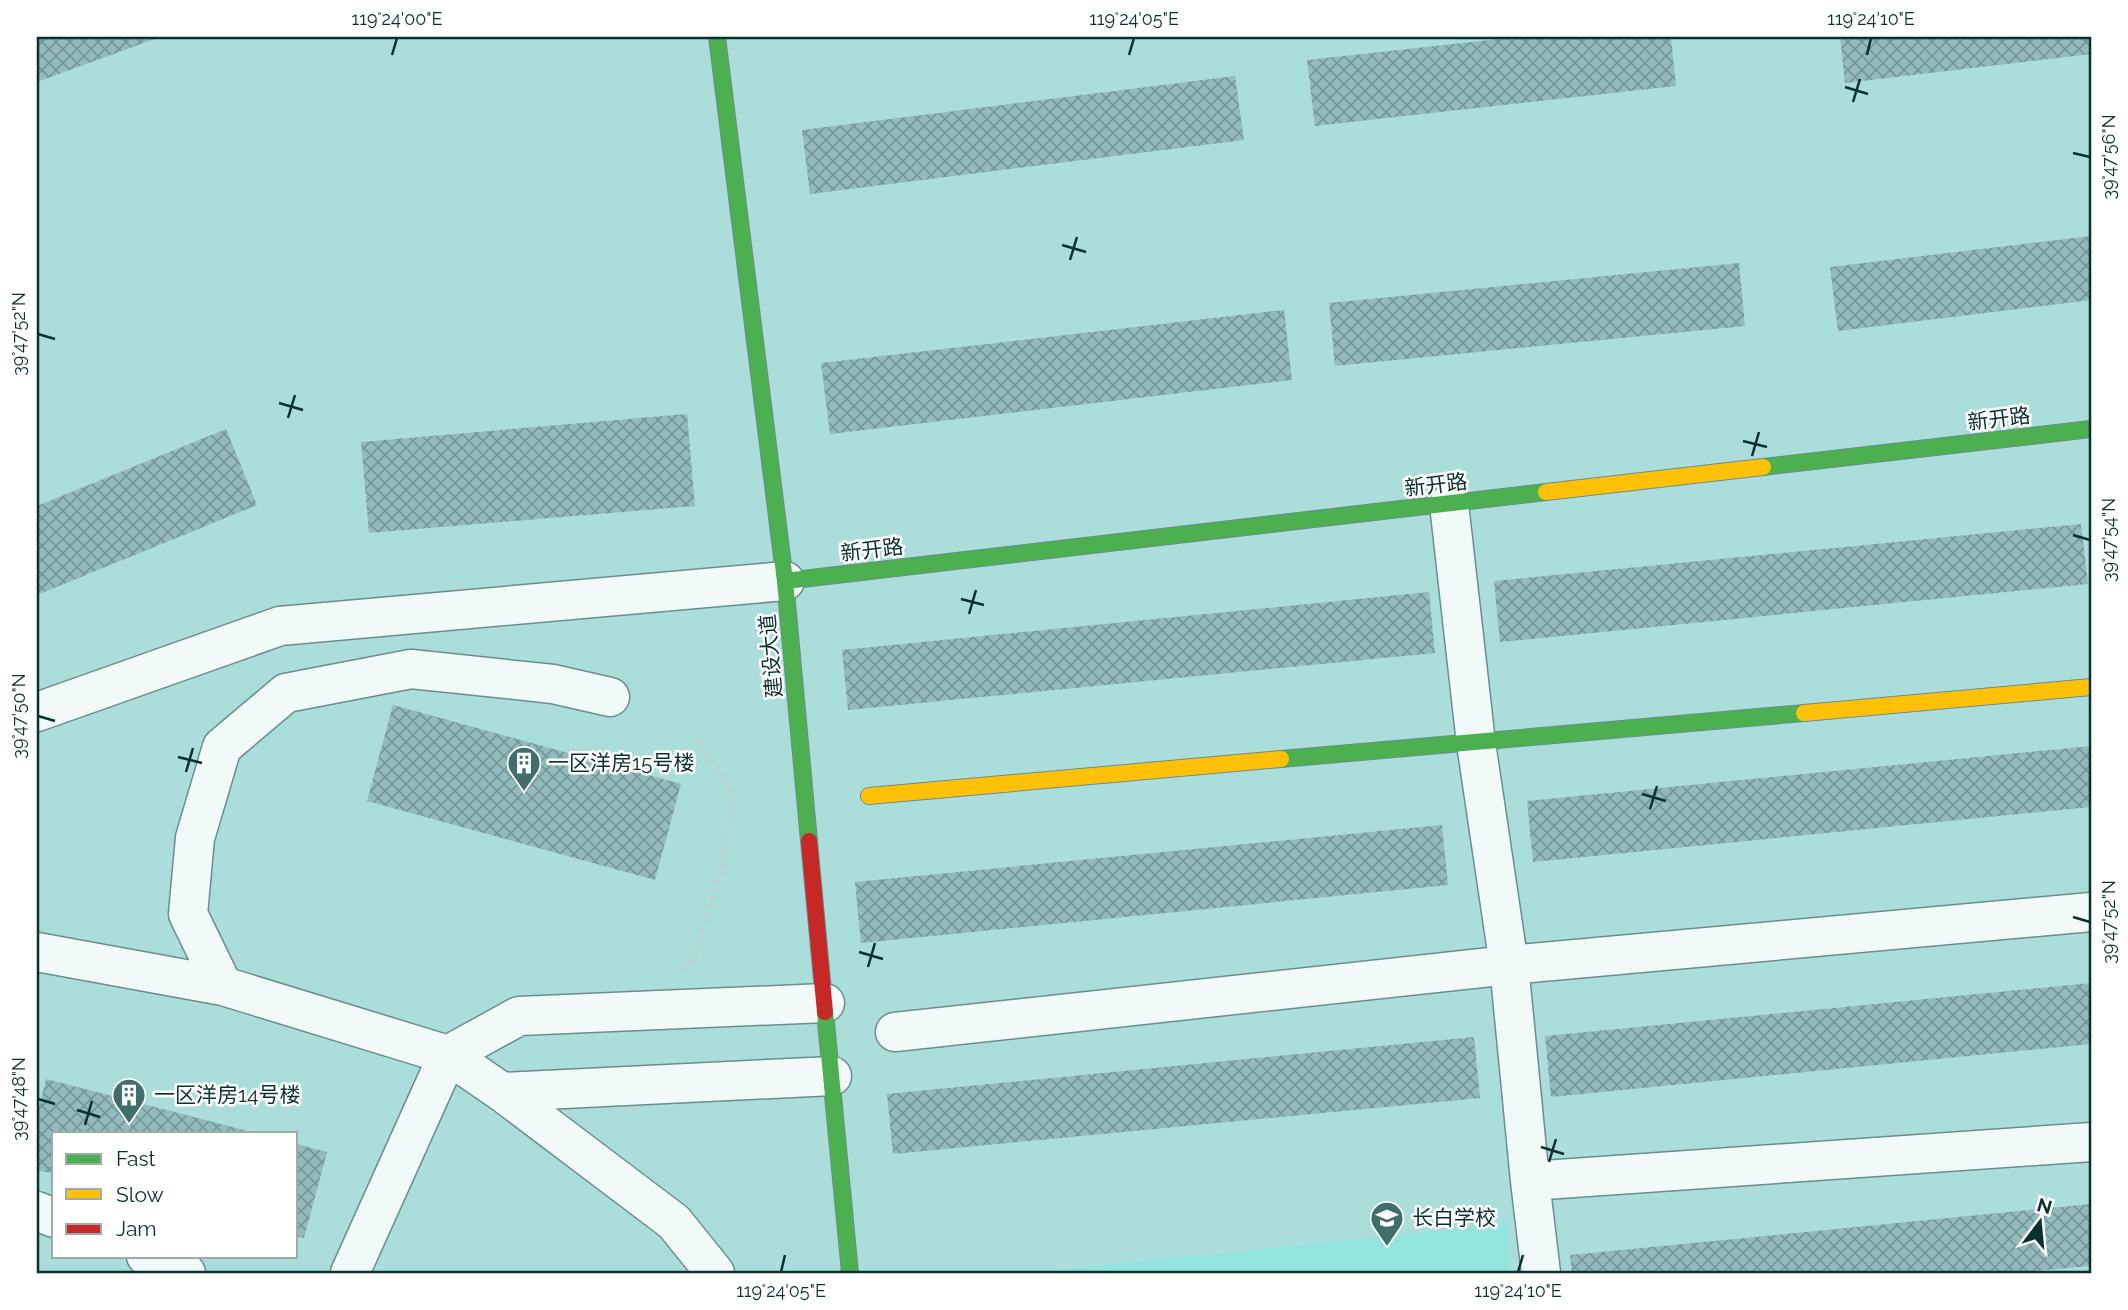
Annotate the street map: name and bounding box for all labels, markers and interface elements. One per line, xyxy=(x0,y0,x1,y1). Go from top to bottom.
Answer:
text: 119°24'00"E xyxy=(352,8,442,29)
text: 119°24'05"E xyxy=(1089,8,1179,29)
text: 119°24'10"E xyxy=(1827,8,1915,29)
text: 39°47'56"N xyxy=(2098,114,2119,200)
text: 39°47'52"N xyxy=(8,292,29,376)
street label: 新开路 xyxy=(1966,402,2032,435)
street label: 新开路 xyxy=(1403,468,1469,501)
text: 39°47'54"N xyxy=(2098,498,2119,582)
street label: 新开路 xyxy=(839,533,905,566)
street label: 建设大道 xyxy=(754,613,787,699)
text: 39°47'50"N xyxy=(8,673,29,759)
building icon: 一区洋房15号楼 xyxy=(505,744,543,793)
place label: 一区洋房15号楼 xyxy=(548,750,694,775)
text: 39°47'52"N xyxy=(2098,880,2119,964)
text: 39°47'48"N xyxy=(8,1057,29,1141)
building icon: 一区洋房14号楼 xyxy=(110,1076,148,1125)
place label: 一区洋房14号楼 xyxy=(154,1082,300,1107)
legend xyxy=(52,1132,298,1258)
text: Fast xyxy=(116,1146,156,1171)
text: Slow xyxy=(116,1182,164,1207)
north arrow xyxy=(2006,1188,2076,1258)
text: N xyxy=(2035,1193,2055,1218)
school or university icon: 长白学校 xyxy=(1368,1199,1406,1248)
place label: 长白学校 xyxy=(1412,1205,1496,1230)
text: Jam xyxy=(116,1216,157,1241)
text: 119°24'05"E xyxy=(736,1280,826,1301)
text: 119°24'10"E xyxy=(1474,1280,1562,1301)

